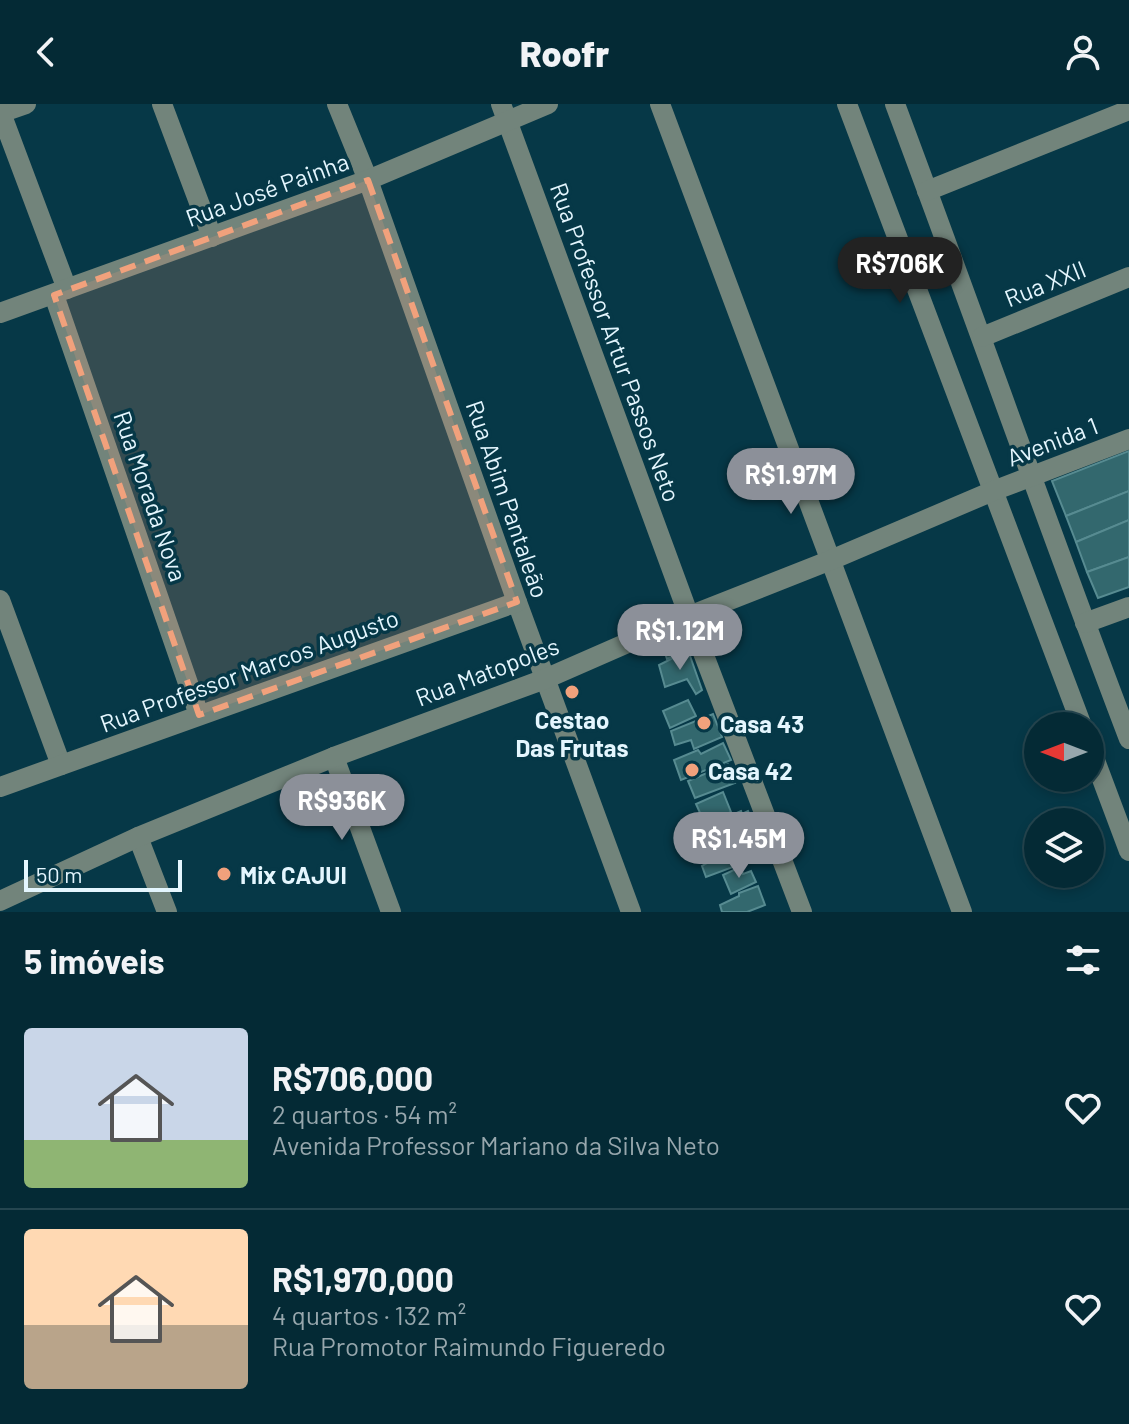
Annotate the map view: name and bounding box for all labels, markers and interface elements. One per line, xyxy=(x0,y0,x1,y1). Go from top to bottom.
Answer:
icon: back xyxy=(24,30,68,74)
icon: person xyxy=(1061,30,1105,74)
text: Roofr xyxy=(520,31,609,74)
street label: Rua José Painha xyxy=(182,146,352,232)
street label: Rua Professor Artur Passos Neto xyxy=(545,179,687,505)
pin: R$706K xyxy=(835,237,965,305)
text: R$706K xyxy=(856,247,944,278)
street label: Rua XXII xyxy=(1000,254,1090,312)
street label: Rua Abim Pantaleão xyxy=(461,397,555,601)
street label: Rua Morada Nova xyxy=(108,407,194,585)
street label: Avenida 1 xyxy=(1002,410,1102,472)
pin: R$1.97M xyxy=(717,448,865,516)
text: R$1.97M xyxy=(745,458,837,489)
street label: Rua Professor Marcos Augusto xyxy=(96,602,402,738)
pin: R$1.12M xyxy=(606,604,754,672)
text: R$1.12M xyxy=(635,614,725,645)
street label: Rua Matopoles xyxy=(411,630,563,712)
marker: Cestao Das Frutas xyxy=(563,683,581,701)
place label: Cestao Das Frutas xyxy=(515,705,629,762)
place label: Casa 43 xyxy=(720,709,804,738)
north arrow xyxy=(1024,712,1104,792)
map controls xyxy=(1024,712,1104,888)
marker: Casa 43 xyxy=(695,714,713,732)
place label: Casa 42 xyxy=(708,756,793,785)
marker: Casa 42 xyxy=(683,761,701,779)
pin: R$936K xyxy=(277,774,407,842)
text: R$936K xyxy=(298,784,386,815)
button: layers xyxy=(1024,808,1104,888)
pin: R$1.45M xyxy=(665,812,813,880)
text: R$1.45M xyxy=(691,822,787,853)
scale bar xyxy=(24,856,182,892)
place label: Mix CAJUI xyxy=(240,860,347,889)
text: 50 m xyxy=(36,861,82,887)
marker: Mix CAJUI xyxy=(215,865,233,883)
icon: filters xyxy=(1061,938,1105,982)
text: 5 imóveis xyxy=(24,940,165,981)
text: R$706,000 xyxy=(272,1057,433,1098)
icon: home xyxy=(88,1060,184,1156)
icon: heart xyxy=(1061,1086,1105,1130)
text: 2 quartos · 54 m² xyxy=(272,1098,457,1129)
text: Avenida Professor Mariano da Silva Neto xyxy=(272,1129,720,1160)
text: R$1,970,000 xyxy=(272,1258,454,1299)
icon: home xyxy=(88,1261,184,1357)
icon: heart xyxy=(1061,1287,1105,1331)
text: 4 quartos · 132 m² xyxy=(272,1299,466,1330)
text: Rua Promotor Raimundo Figueredo xyxy=(272,1330,666,1361)

